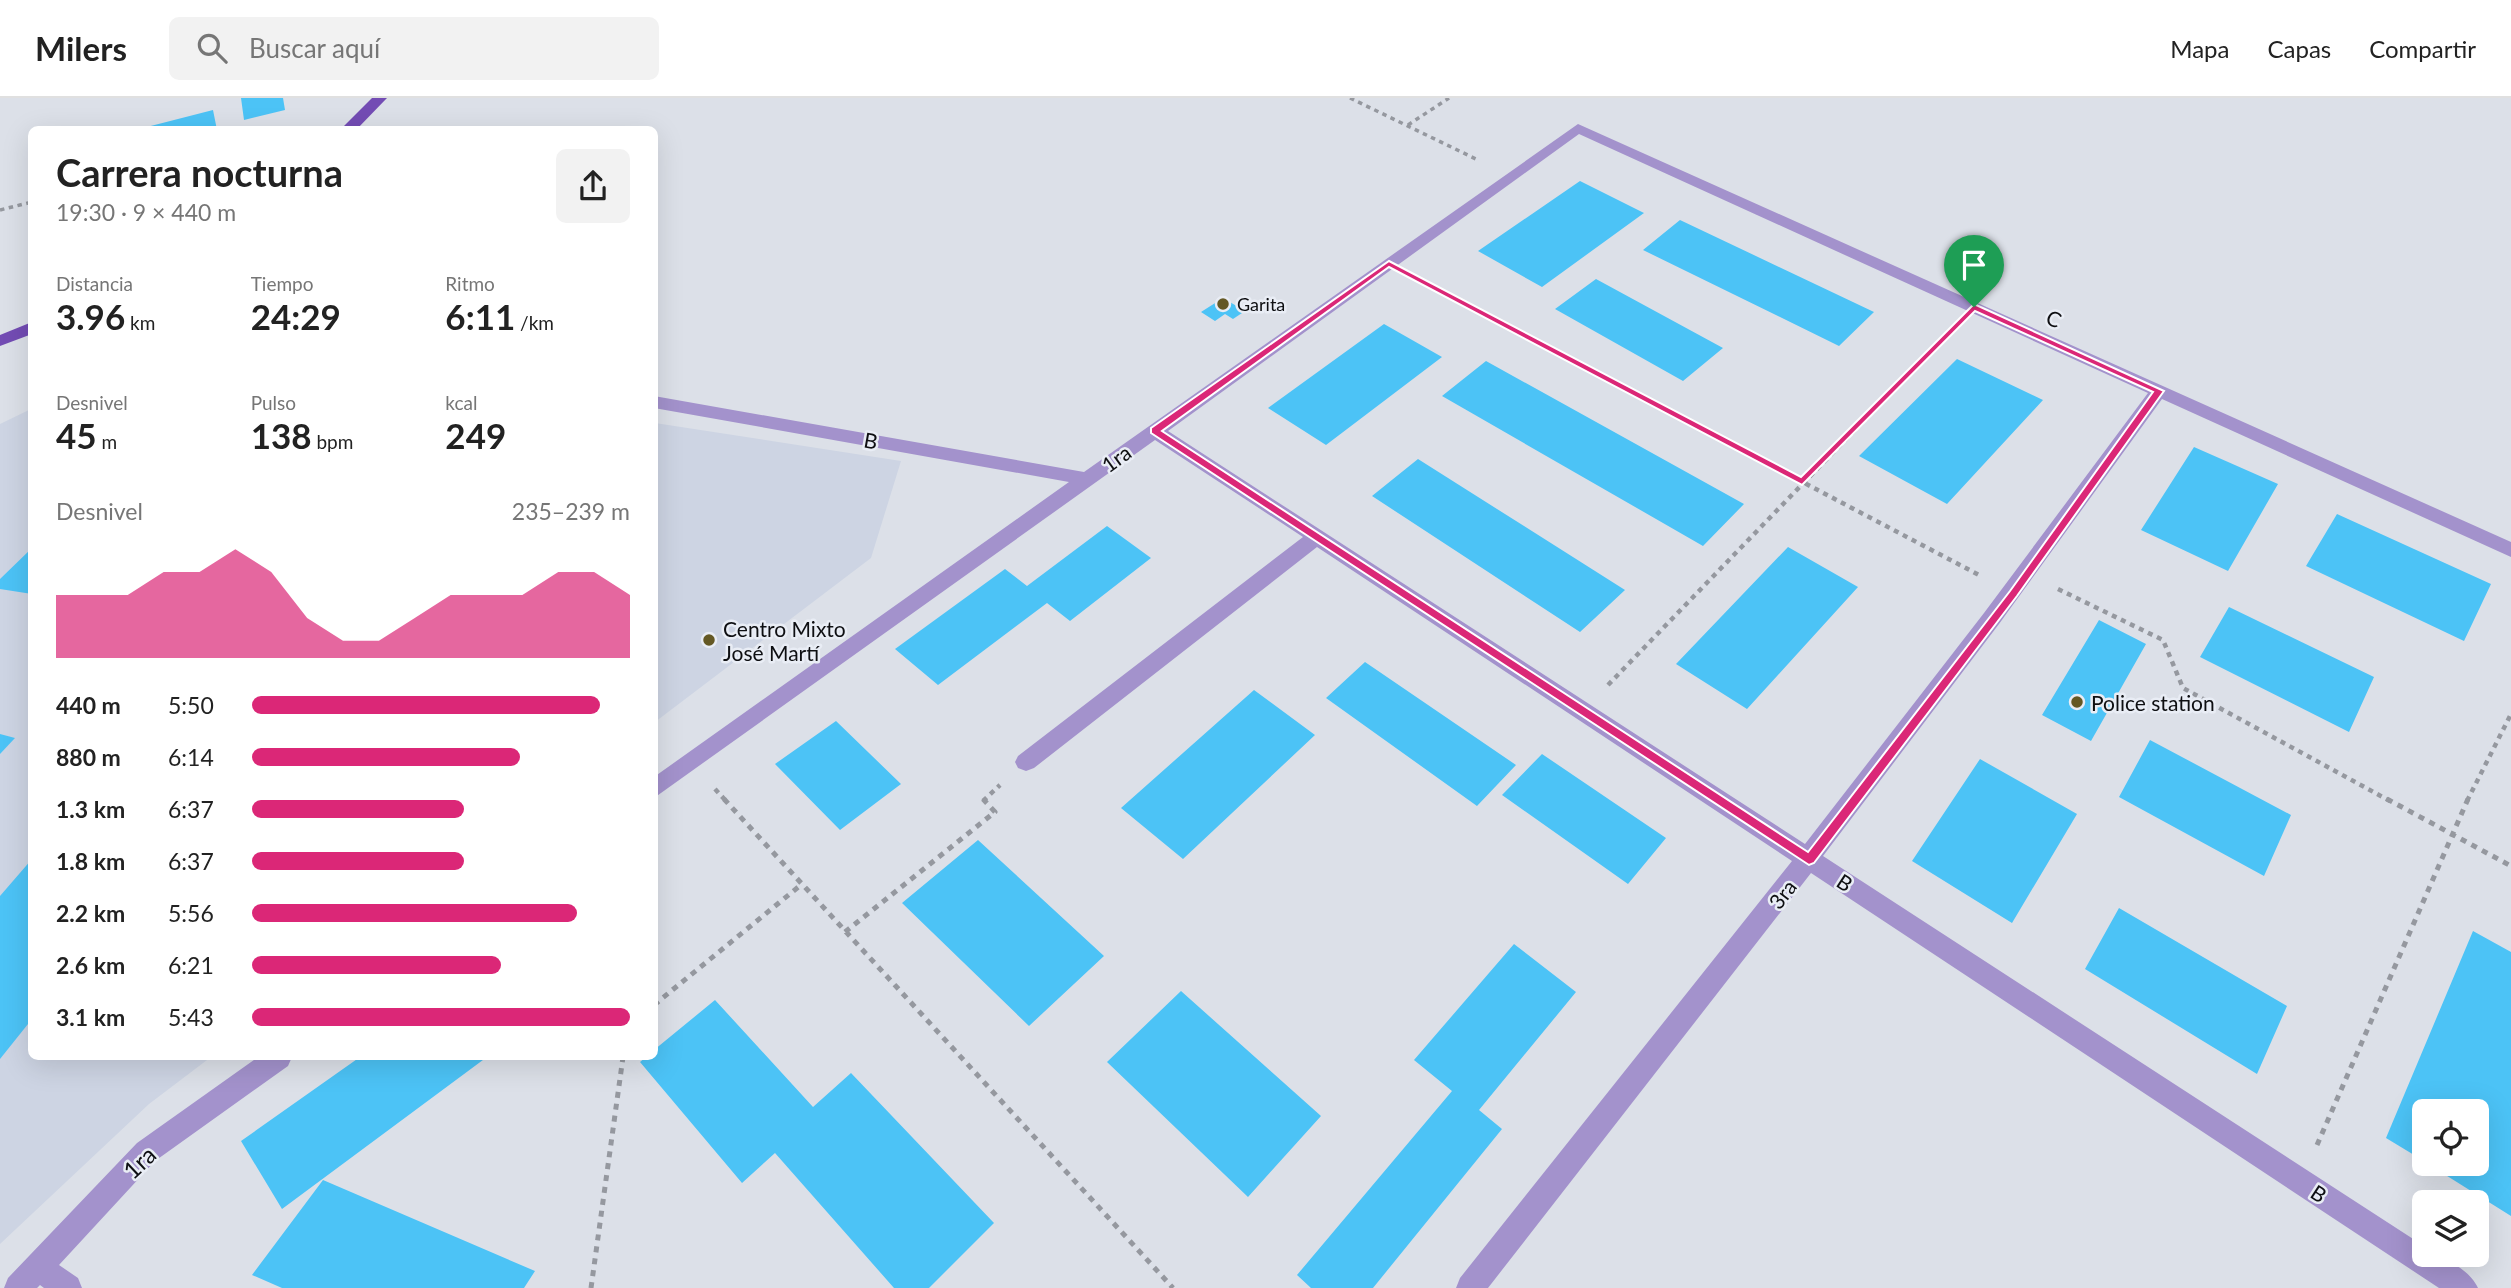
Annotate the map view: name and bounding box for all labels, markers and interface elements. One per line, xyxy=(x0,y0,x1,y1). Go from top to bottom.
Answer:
search box xyxy=(169,17,659,80)
text: Milers xyxy=(35,28,127,68)
icon: search xyxy=(193,29,231,67)
text: Buscar aquí xyxy=(249,32,380,64)
text: Mapa xyxy=(2170,34,2229,63)
text: Capas xyxy=(2267,34,2331,63)
text: Compartir xyxy=(2369,34,2476,63)
text: Carrera nocturna xyxy=(56,149,343,195)
button: share xyxy=(556,149,630,223)
text: 19:30 · 9 × 440 m xyxy=(56,198,236,226)
pin xyxy=(1944,235,2004,307)
icon: arrive xyxy=(1955,246,1993,284)
text: Distancia xyxy=(56,272,133,295)
text: Tiempo xyxy=(251,272,313,295)
text: Ritmo xyxy=(445,272,495,295)
place label: Garita xyxy=(1237,293,1285,315)
text: 3.96 xyxy=(56,295,125,337)
text: 24:29 xyxy=(251,295,341,337)
text: 6:11 xyxy=(445,295,515,337)
marker: Garita xyxy=(1215,296,1231,312)
street label: C xyxy=(2043,304,2065,332)
text: km xyxy=(125,311,155,334)
text: /km xyxy=(515,311,554,334)
text: Desnivel xyxy=(56,391,128,414)
text: Pulso xyxy=(251,391,296,414)
text: kcal xyxy=(445,391,477,414)
text: 45 xyxy=(56,414,97,456)
text: 138 xyxy=(251,414,312,456)
text: 249 xyxy=(445,414,506,456)
street label: B xyxy=(862,427,880,453)
text: m xyxy=(97,430,117,453)
text: bpm xyxy=(312,430,353,453)
street label: 1ra xyxy=(1096,439,1136,477)
text: Desnivel xyxy=(56,497,143,525)
text: 235–239 m xyxy=(512,497,630,525)
place label: Centro Mixto José Martí xyxy=(723,616,846,665)
marker: Centro Mixto José Martí xyxy=(701,632,717,648)
place label: Police station xyxy=(2091,690,2215,715)
text: 440 m xyxy=(56,691,121,719)
text: 5:50 xyxy=(168,691,214,719)
marker: Police station xyxy=(2069,694,2085,710)
text: 880 m xyxy=(56,743,121,771)
text: 6:14 xyxy=(168,743,214,771)
text: 1.3 km xyxy=(56,795,125,823)
text: 6:37 xyxy=(168,795,214,823)
text: 1.8 km xyxy=(56,847,125,875)
text: 6:37 xyxy=(168,847,214,875)
street label: B xyxy=(1832,868,1858,896)
street label: 3ra xyxy=(1763,874,1801,914)
text: 2.2 km xyxy=(56,899,125,927)
text: 5:56 xyxy=(168,899,214,927)
text: 2.6 km xyxy=(56,951,125,979)
text: 6:21 xyxy=(168,951,214,979)
text: 3.1 km xyxy=(56,1003,125,1031)
text: 5:43 xyxy=(168,1003,214,1031)
map controls xyxy=(2412,1099,2489,1267)
button: locate xyxy=(2412,1099,2489,1176)
street label: 1ra xyxy=(117,1140,161,1184)
street label: B xyxy=(2306,1179,2332,1207)
button: layers xyxy=(2412,1190,2489,1267)

